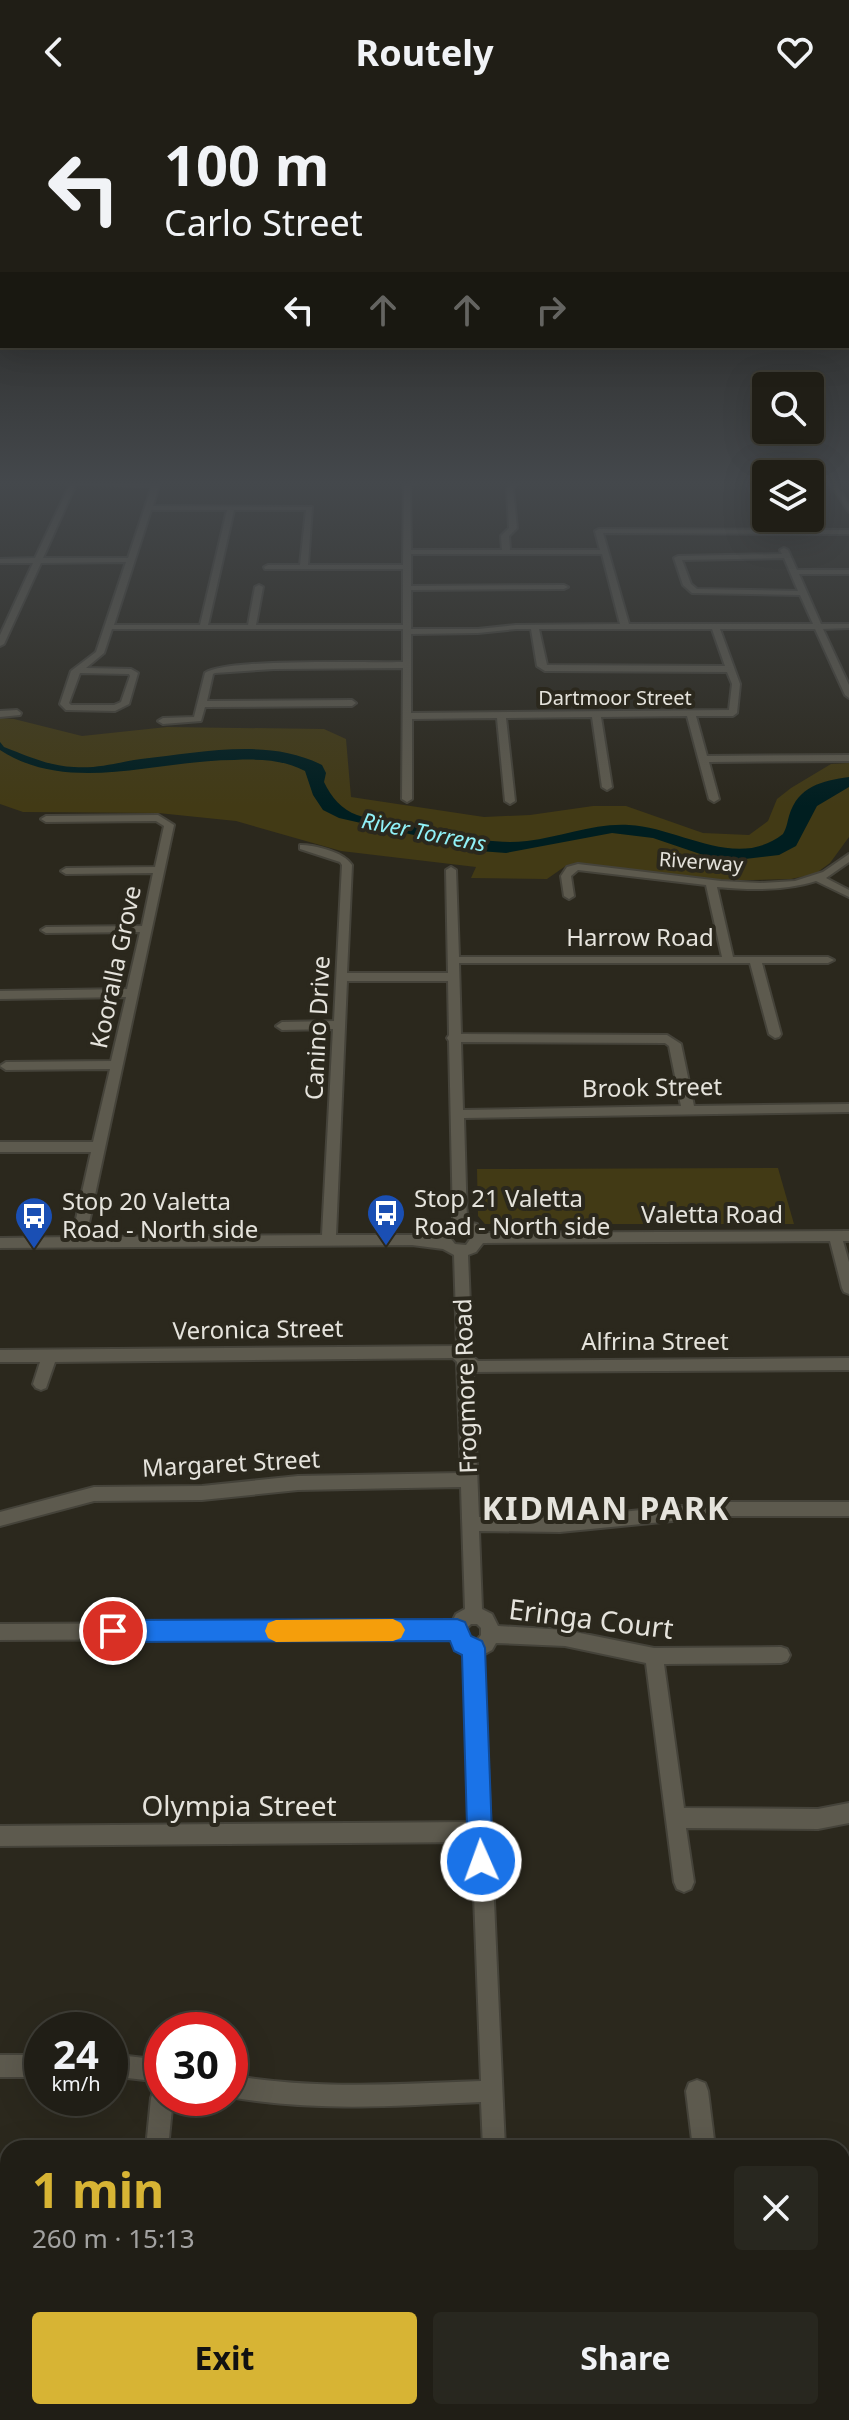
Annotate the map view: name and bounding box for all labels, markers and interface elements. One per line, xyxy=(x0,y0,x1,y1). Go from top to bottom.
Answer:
text: Routely xyxy=(356,28,493,77)
icon: back xyxy=(32,30,76,74)
icon: heart xyxy=(773,30,817,74)
text: 100 m xyxy=(164,126,329,202)
icon: left xyxy=(32,136,136,240)
text: Carlo Street xyxy=(164,198,363,247)
icon: left xyxy=(277,288,321,332)
icon: ahead xyxy=(361,288,405,332)
icon: ahead xyxy=(445,288,489,332)
icon: right xyxy=(529,288,573,332)
map controls xyxy=(752,372,824,532)
button: search xyxy=(752,372,824,444)
button: layers xyxy=(752,460,824,532)
street label: Dartmoor Street xyxy=(538,684,692,711)
water label: River Torrens xyxy=(359,804,489,858)
street label: Riverway xyxy=(658,845,745,878)
street label: Kooralla Grove xyxy=(81,882,148,1051)
street label: Harrow Road xyxy=(566,920,714,953)
street label: Canino Drive xyxy=(296,955,337,1101)
street label: Brook Street xyxy=(582,1069,723,1104)
place label: Stop 21 Valetta Road - North side xyxy=(414,1181,610,1242)
place label: Stop 20 Valetta Road - North side xyxy=(62,1184,258,1245)
bus stop icon: Stop 21 Valetta Road - North side xyxy=(365,1192,407,1247)
bus stop icon: Stop 20 Valetta Road - North side xyxy=(13,1195,55,1250)
street label: Valetta Road xyxy=(641,1197,783,1230)
street label: Frogmore Road xyxy=(445,1298,484,1474)
street label: Veronica Street xyxy=(172,1311,344,1346)
street label: Alfrina Street xyxy=(581,1324,729,1357)
street label: Margaret Street xyxy=(141,1441,321,1484)
district label: KIDMAN PARK xyxy=(482,1486,730,1529)
street label: Eringa Court xyxy=(507,1589,676,1647)
pin xyxy=(79,1597,147,1665)
icon: arrive xyxy=(91,1609,135,1653)
street label: Olympia Street xyxy=(141,1786,337,1824)
position arrow xyxy=(439,1819,523,1903)
speed limit sign: 30 xyxy=(144,2012,248,2116)
text: 24 xyxy=(53,2026,99,2081)
text: km/h xyxy=(51,2070,101,2097)
text: 1 min xyxy=(32,2157,164,2222)
button: close xyxy=(734,2166,818,2250)
text: 260 m · 15:13 xyxy=(32,2220,195,2256)
button: Exit xyxy=(32,2312,417,2404)
button: Share xyxy=(433,2312,818,2404)

